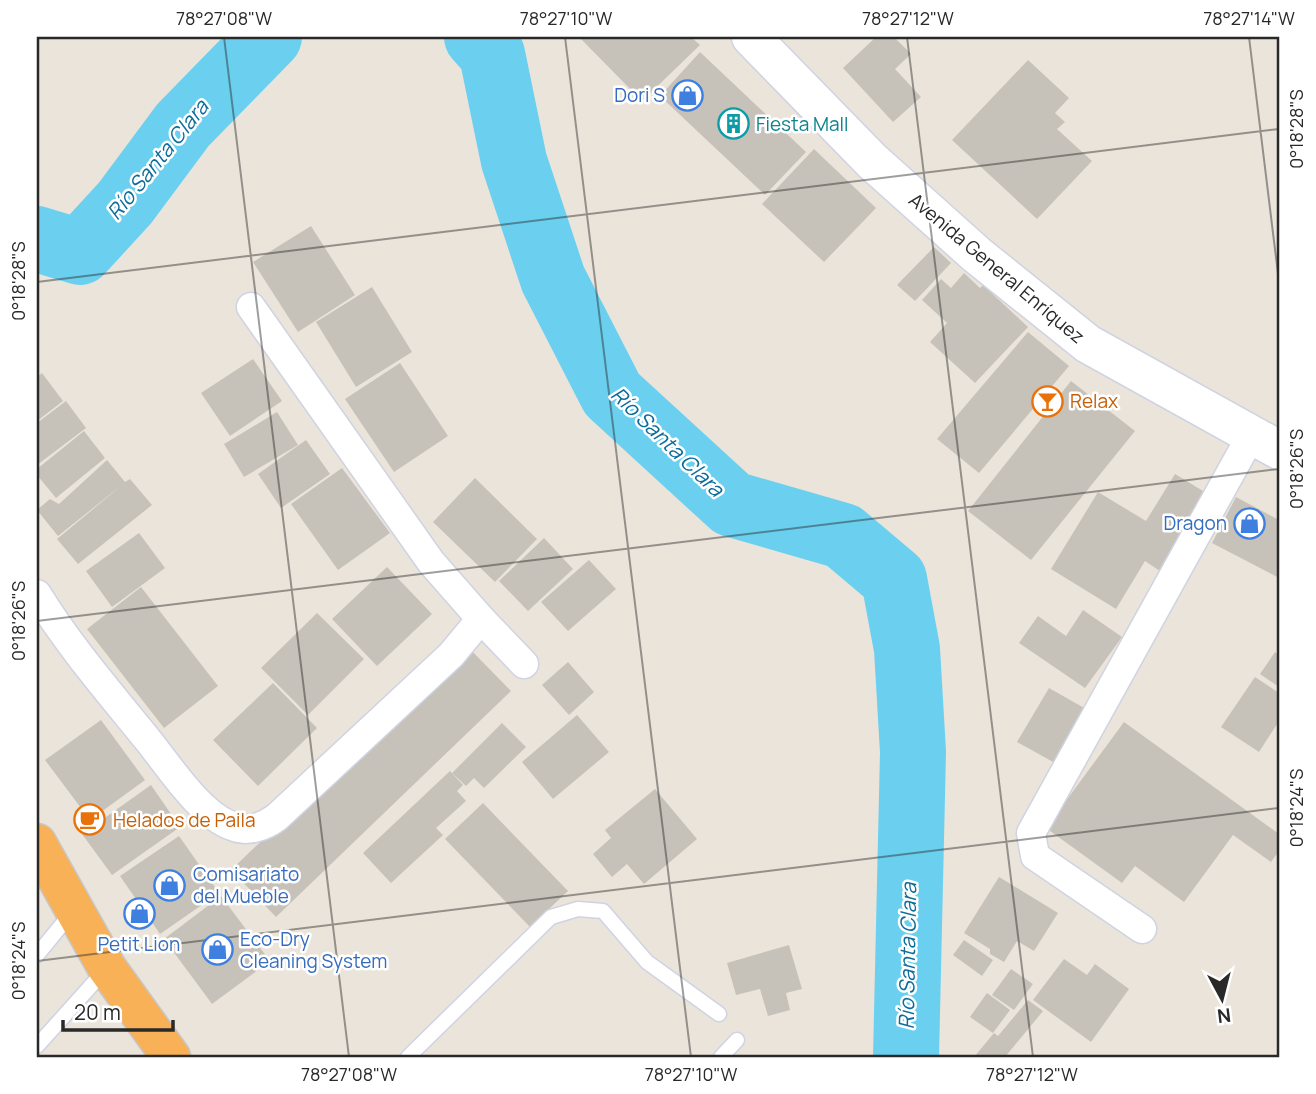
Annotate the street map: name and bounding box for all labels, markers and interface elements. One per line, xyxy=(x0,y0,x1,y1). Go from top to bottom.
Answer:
text: 78°27'08"W xyxy=(176,6,272,30)
text: 78°27'10"W xyxy=(520,6,612,30)
text: 78°27'12"W xyxy=(862,6,954,30)
text: 78°27'14"W xyxy=(1203,6,1295,30)
shop icon: Dori S xyxy=(671,78,705,112)
place label: Dori S xyxy=(614,82,665,108)
text: 0°18'28"S xyxy=(1284,89,1308,169)
water label: Río Santa Clara xyxy=(100,93,215,225)
building icon: Fiesta Mall xyxy=(716,107,750,141)
place label: Fiesta Mall xyxy=(756,111,848,137)
street label: Avenida General Enríquez xyxy=(904,187,1090,349)
text: 0°18'28"S xyxy=(6,241,30,321)
water label: Río Santa Clara xyxy=(605,380,731,503)
bar icon: Relax xyxy=(1030,384,1064,418)
place label: Relax xyxy=(1070,388,1118,414)
text: 0°18'26"S xyxy=(1284,429,1308,509)
shop icon: Dragon xyxy=(1233,506,1267,540)
place label: Dragon xyxy=(1163,510,1227,536)
text: 0°18'26"S xyxy=(6,581,30,661)
text: 0°18'24"S xyxy=(1284,769,1308,847)
cafe icon: Helados de Paila xyxy=(73,803,107,837)
place label: Helados de Paila xyxy=(113,807,255,833)
place label: Comisariato del Mueble xyxy=(193,861,299,909)
shop icon: Comisariato del Mueble xyxy=(153,868,187,902)
water label: Río Santa Clara xyxy=(892,881,922,1029)
shop icon: Petit Lion xyxy=(122,896,156,930)
text: 0°18'24"S xyxy=(6,922,30,1000)
place label: Eco-Dry Cleaning System xyxy=(240,926,387,974)
place label: Petit Lion xyxy=(98,931,180,957)
shop icon: Eco-Dry Cleaning System xyxy=(200,933,234,967)
north arrow xyxy=(1186,964,1256,1034)
scale bar xyxy=(63,989,173,1033)
text: 20 m xyxy=(74,998,121,1026)
text: N xyxy=(1216,1002,1232,1030)
text: 78°27'08"W xyxy=(301,1062,397,1086)
text: 78°27'10"W xyxy=(645,1062,737,1086)
text: 78°27'12"W xyxy=(986,1062,1078,1086)

